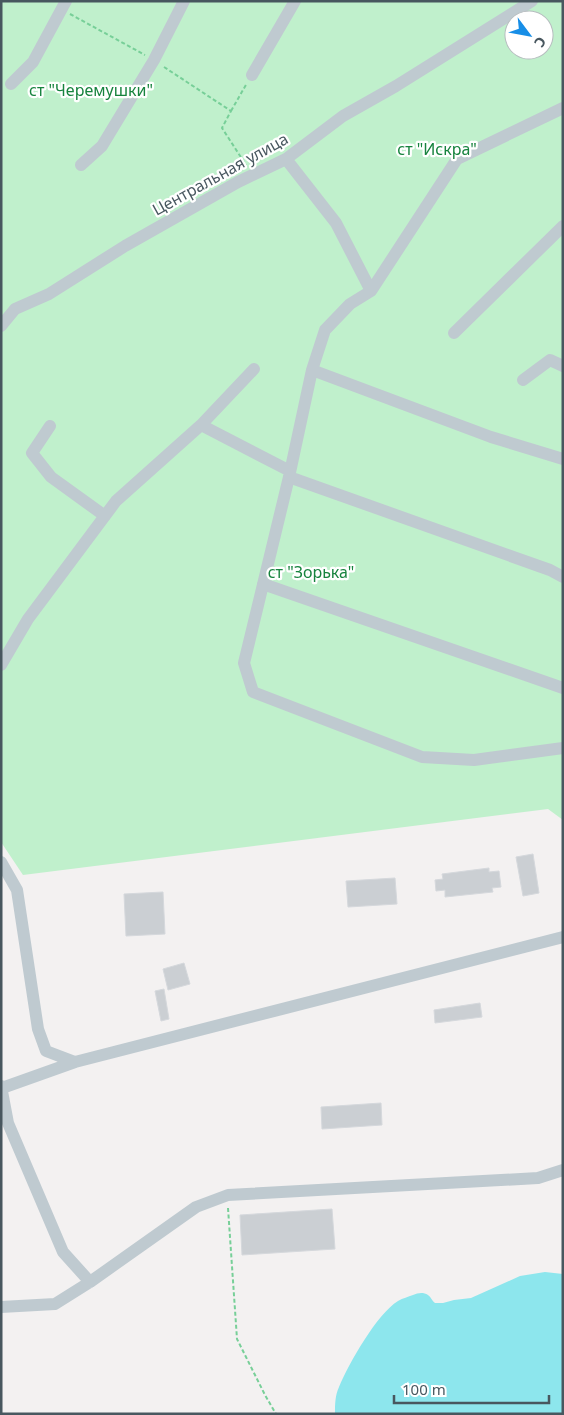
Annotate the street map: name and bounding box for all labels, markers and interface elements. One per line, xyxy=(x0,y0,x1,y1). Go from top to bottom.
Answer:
north arrow xyxy=(504,10,554,60)
text: С xyxy=(530,33,551,51)
park label: ст "Черемушки" xyxy=(29,79,153,101)
street label: Центральная улица xyxy=(148,127,292,221)
park label: ст "Искра" xyxy=(397,138,477,160)
park label: ст "Зорька" xyxy=(268,561,354,583)
scale bar xyxy=(394,1372,549,1404)
text: 100 m xyxy=(402,1379,446,1399)

